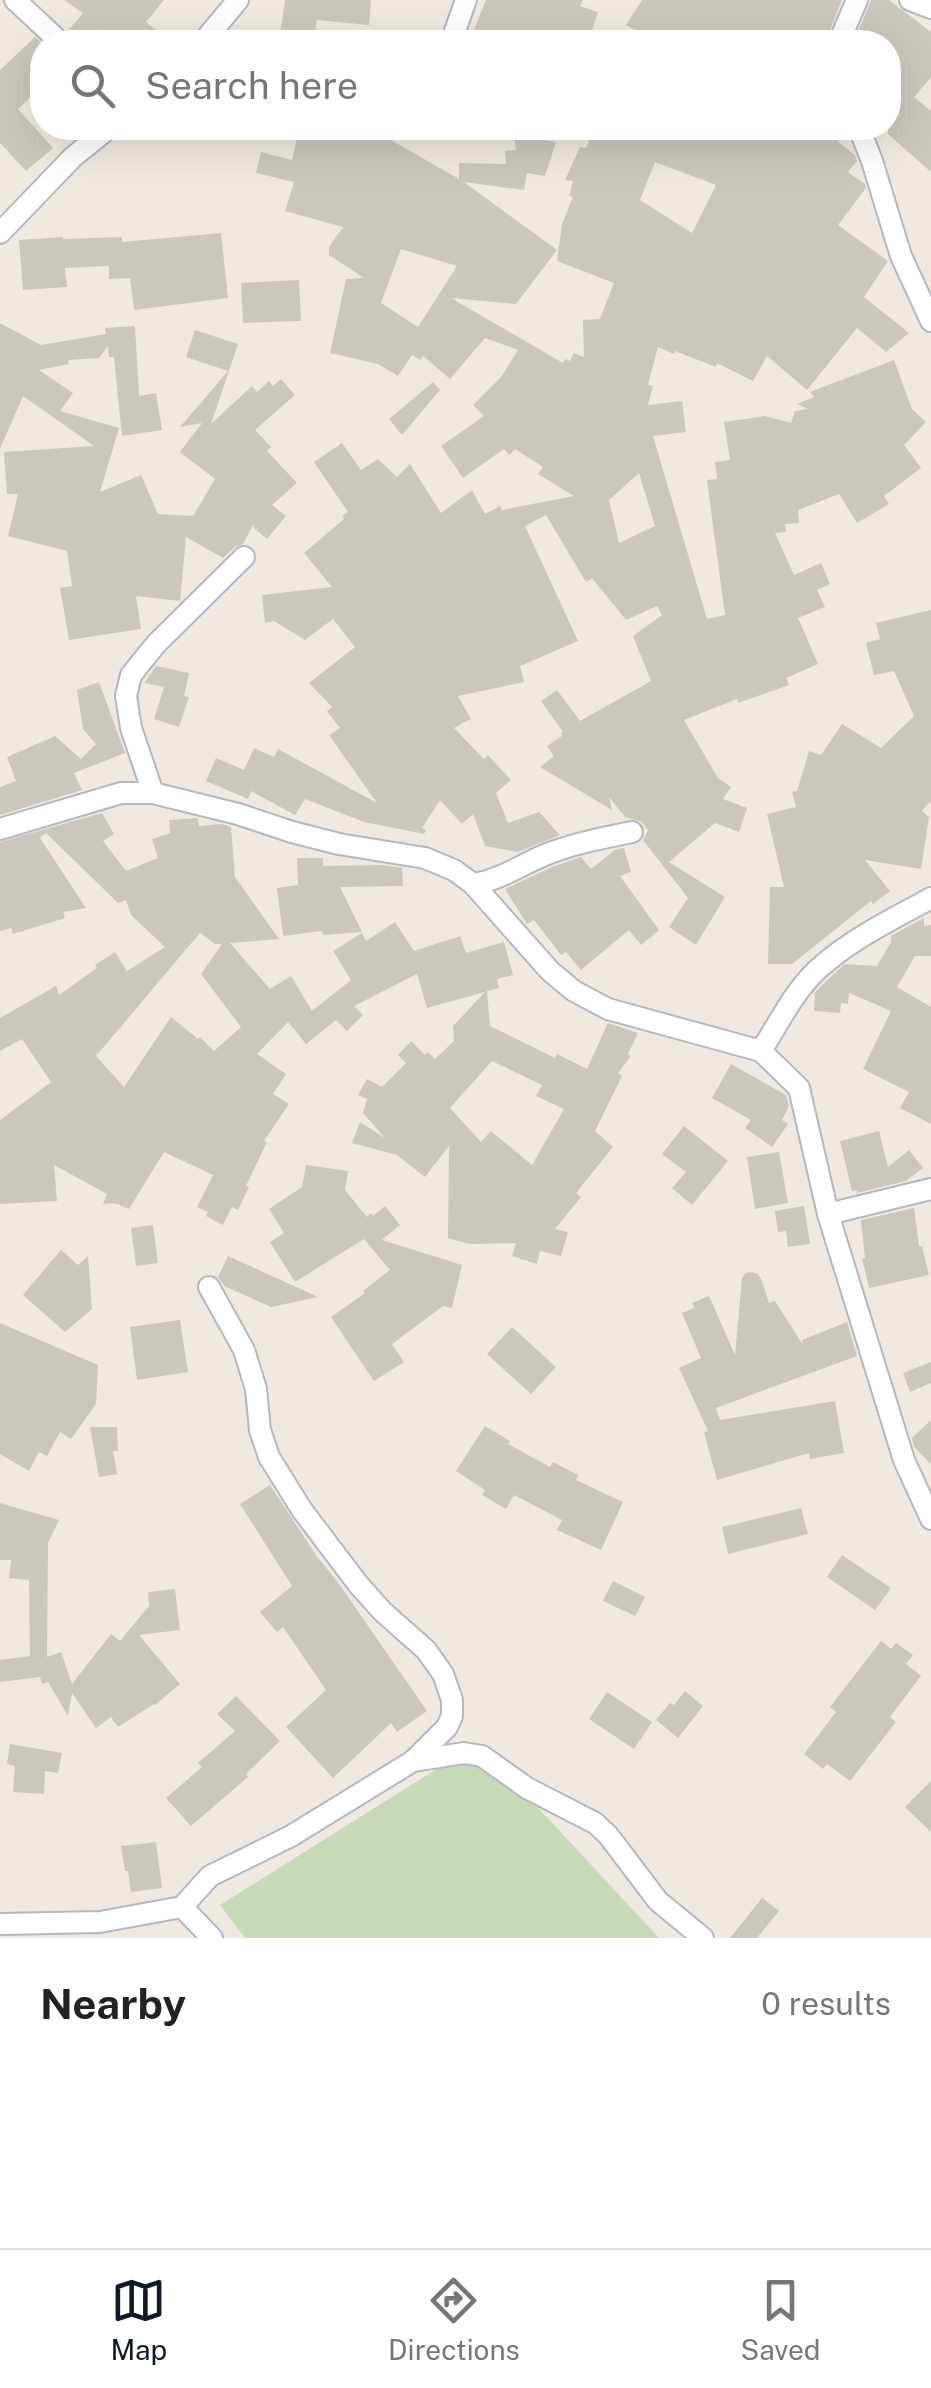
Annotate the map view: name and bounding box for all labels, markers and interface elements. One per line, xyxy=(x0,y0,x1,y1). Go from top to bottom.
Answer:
search box xyxy=(30,30,901,140)
icon: search xyxy=(65,58,120,113)
text: Search here xyxy=(145,63,358,108)
text: Nearby xyxy=(40,1979,186,2028)
text: 0 results xyxy=(761,1985,891,2022)
tab: Map xyxy=(110,2273,167,2366)
tab: Directions xyxy=(388,2273,520,2366)
tab: Saved xyxy=(740,2273,821,2366)

